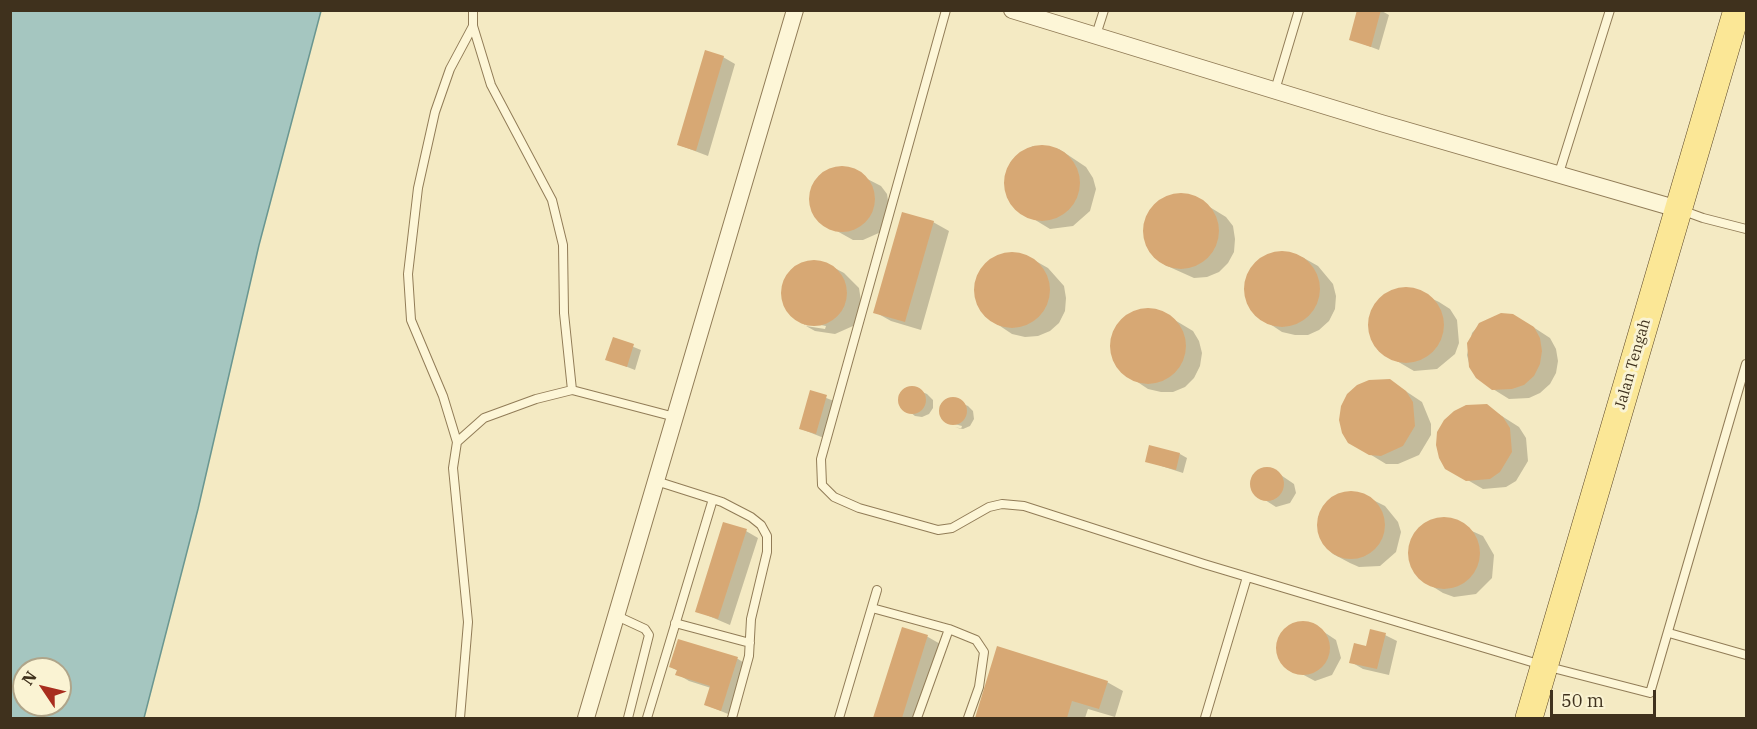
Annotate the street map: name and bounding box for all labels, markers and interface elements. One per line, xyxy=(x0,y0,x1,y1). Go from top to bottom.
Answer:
street label: Jalan Tengah xyxy=(1612,317,1654,411)
north arrow xyxy=(12,657,72,717)
text: N xyxy=(17,667,41,689)
scale bar xyxy=(1553,678,1660,716)
text: 50 m xyxy=(1561,689,1604,712)

